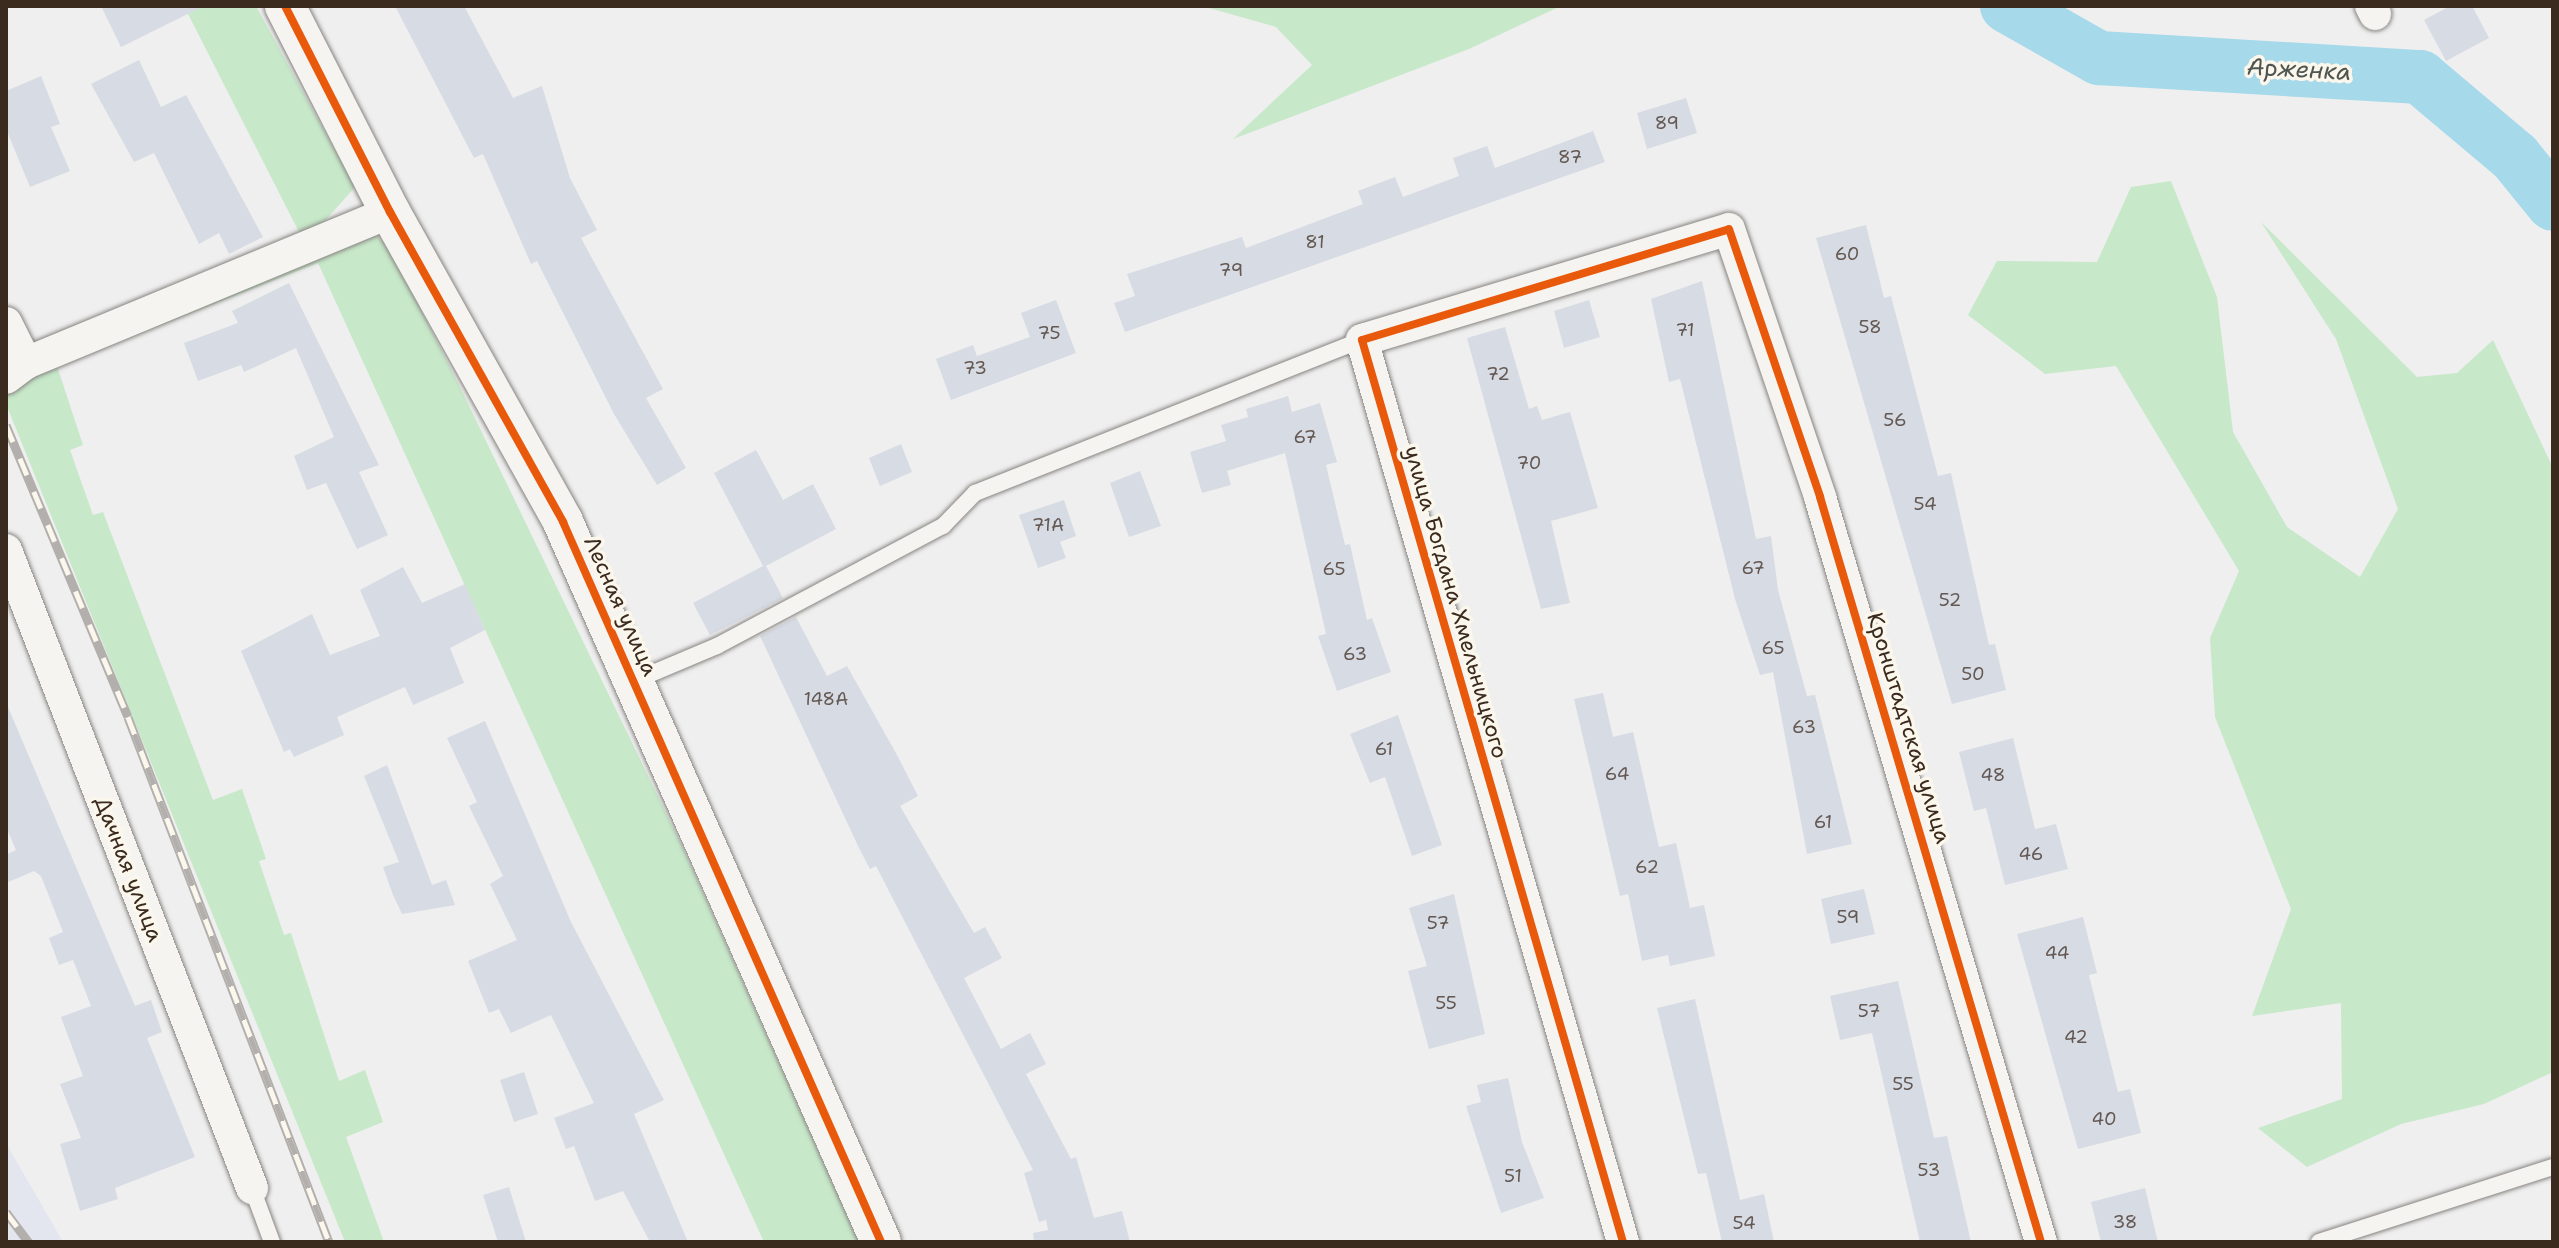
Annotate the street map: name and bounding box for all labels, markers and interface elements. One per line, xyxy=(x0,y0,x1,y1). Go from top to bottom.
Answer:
water label: Арженка xyxy=(2246,53,2352,87)
house number: 89 xyxy=(1655,112,1679,134)
house number: 87 xyxy=(1558,146,1582,168)
house number: 81 xyxy=(1305,231,1325,253)
house number: 60 xyxy=(1835,243,1859,265)
house number: 79 xyxy=(1219,259,1243,281)
house number: 58 xyxy=(1858,316,1882,338)
house number: 71 xyxy=(1675,319,1695,341)
house number: 75 xyxy=(1038,322,1060,344)
house number: 73 xyxy=(963,357,987,379)
house number: 72 xyxy=(1486,363,1510,385)
house number: 56 xyxy=(1883,409,1907,431)
house number: 67 xyxy=(1293,426,1317,448)
street label: улица Богдана Хмельницкого xyxy=(1399,442,1513,762)
house number: 70 xyxy=(1517,452,1541,474)
house number: 54 xyxy=(1913,493,1937,515)
house number: 71А xyxy=(1032,514,1064,536)
street label: Лесная улица xyxy=(578,532,664,680)
house number: 67 xyxy=(1741,557,1765,579)
house number: 65 xyxy=(1323,558,1345,580)
house number: 52 xyxy=(1939,589,1961,611)
street label: Кронштадтская улица xyxy=(1861,609,1957,847)
house number: 65 xyxy=(1762,637,1784,659)
house number: 63 xyxy=(1343,643,1367,665)
house number: 50 xyxy=(1961,663,1985,685)
house number: 148А xyxy=(804,688,848,710)
house number: 63 xyxy=(1792,716,1816,738)
house number: 61 xyxy=(1375,738,1393,760)
house number: 64 xyxy=(1605,763,1629,785)
house number: 48 xyxy=(1981,764,2005,786)
street label: Дачная улица xyxy=(89,793,169,945)
house number: 61 xyxy=(1814,811,1832,833)
house number: 46 xyxy=(2019,843,2043,865)
house number: 62 xyxy=(1635,856,1659,878)
house number: 59 xyxy=(1837,906,1859,928)
house number: 57 xyxy=(1427,912,1449,934)
house number: 44 xyxy=(2045,942,2069,964)
house number: 55 xyxy=(1435,992,1457,1014)
house number: 57 xyxy=(1858,1000,1880,1022)
house number: 42 xyxy=(2064,1026,2088,1048)
house number: 55 xyxy=(1892,1073,1914,1095)
house number: 40 xyxy=(2091,1108,2117,1130)
house number: 53 xyxy=(1918,1159,1940,1181)
house number: 51 xyxy=(1504,1165,1522,1187)
house number: 38 xyxy=(2113,1211,2137,1233)
house number: 54 xyxy=(1732,1212,1756,1234)

